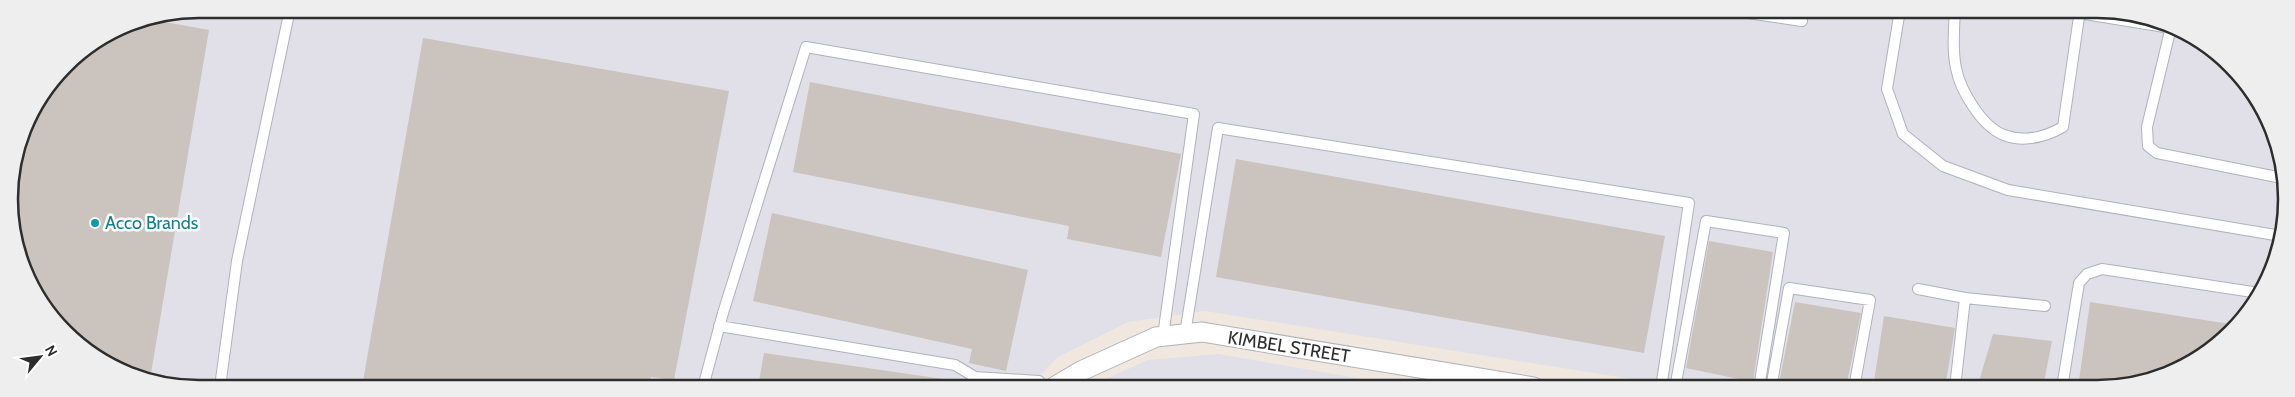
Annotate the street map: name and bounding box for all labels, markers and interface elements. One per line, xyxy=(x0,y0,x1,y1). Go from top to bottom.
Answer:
place label: Acco Brands xyxy=(105,212,198,234)
marker: Acco Brands xyxy=(89,217,101,229)
street label: KIMBEL STREET xyxy=(1226,326,1352,368)
north arrow xyxy=(15,332,65,382)
text: N xyxy=(41,342,62,359)

